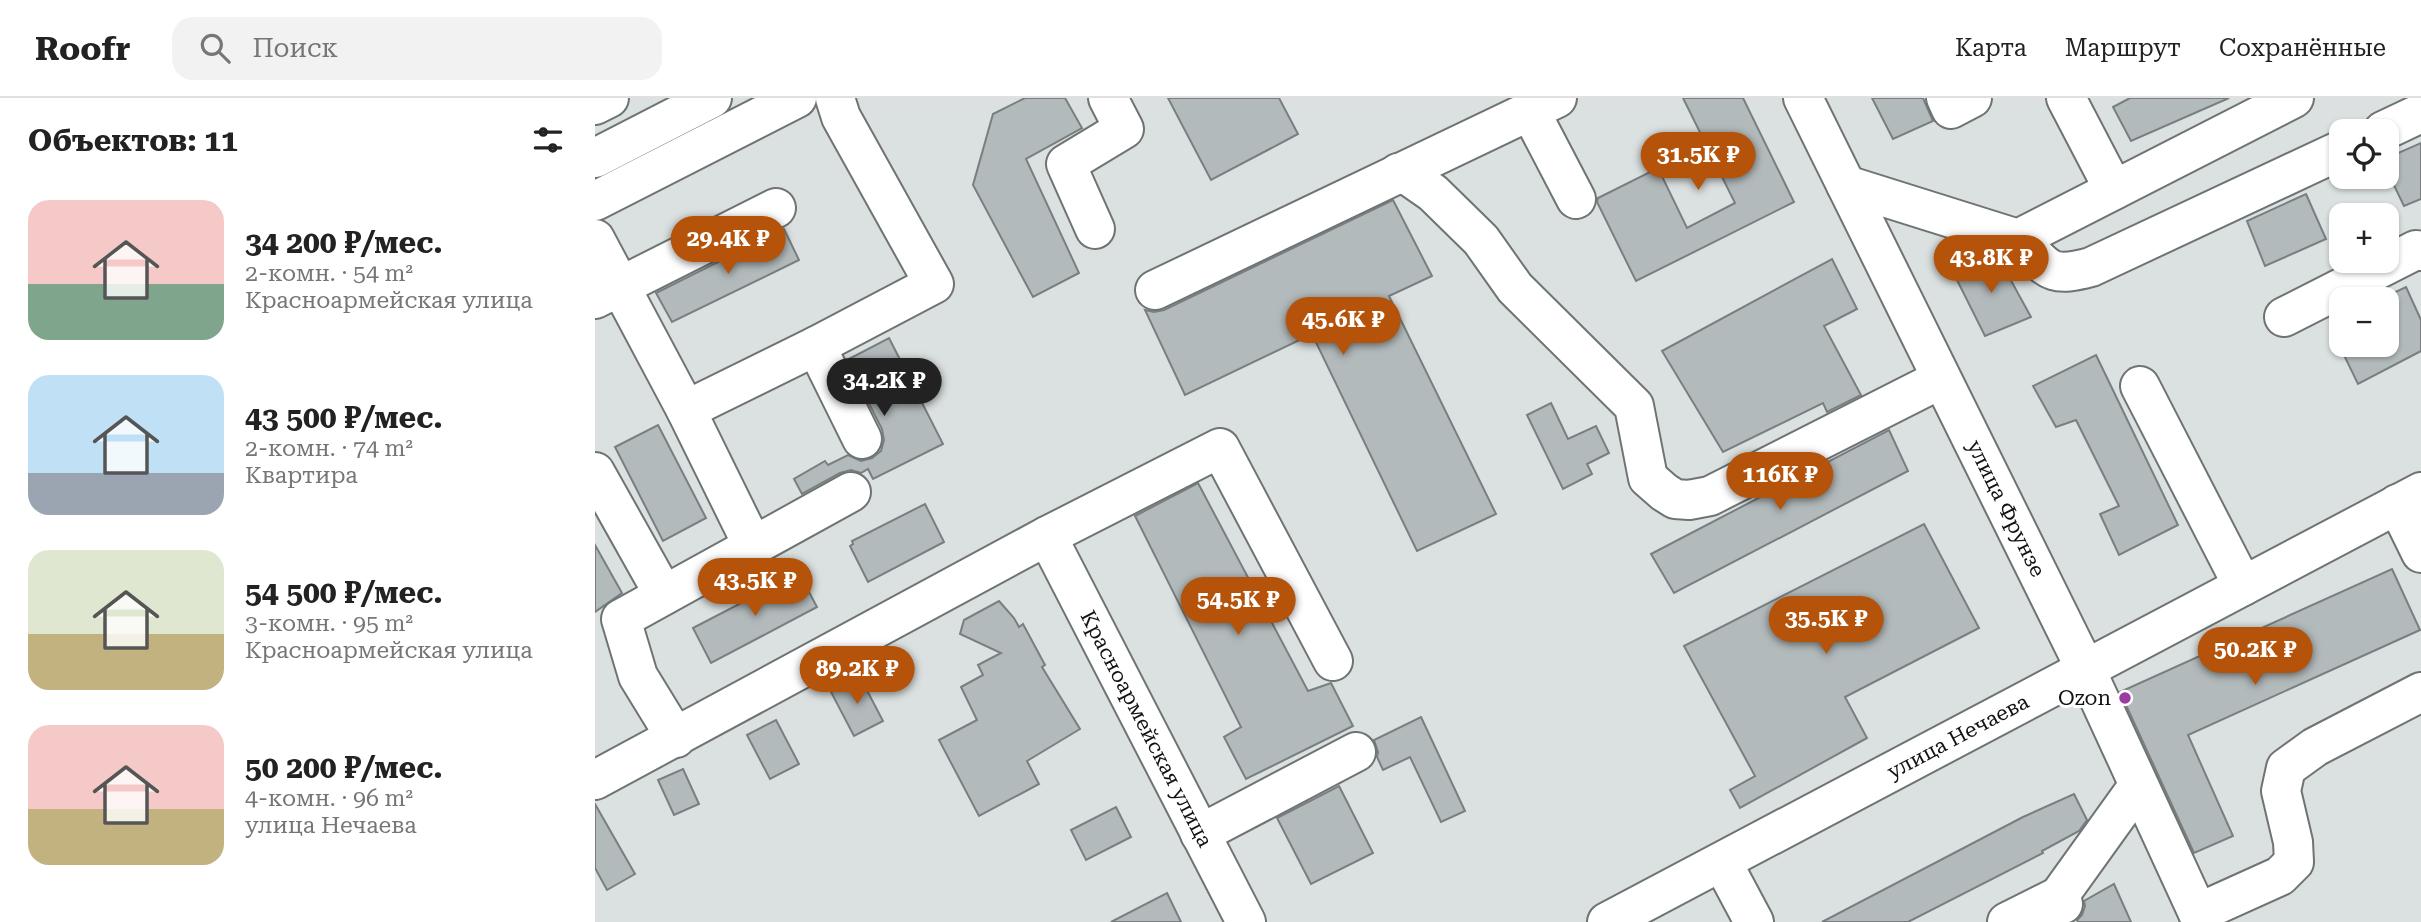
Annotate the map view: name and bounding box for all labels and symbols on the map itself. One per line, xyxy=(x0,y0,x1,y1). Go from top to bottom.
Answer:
pin: 31.5K ₽ xyxy=(1633,132,1763,192)
pin: 29.4K ₽ xyxy=(663,216,793,276)
pin: 43.8K ₽ xyxy=(1926,236,2056,295)
pin: 45.6K ₽ xyxy=(1278,298,1408,357)
pin: 34.2K ₽ xyxy=(819,358,949,418)
street label: улица Фрунзе xyxy=(1962,436,2050,581)
pin: 116K ₽ xyxy=(1723,452,1837,512)
pin: 43.5K ₽ xyxy=(690,559,820,618)
pin: 54.5K ₽ xyxy=(1173,578,1303,637)
pin: 35.5K ₽ xyxy=(1761,596,1891,656)
street label: Красноармейская улица xyxy=(1076,607,1218,852)
pin: 50.2K ₽ xyxy=(2190,628,2320,687)
pin: 89.2K ₽ xyxy=(792,646,922,706)
place label: Ozon xyxy=(2058,686,2111,710)
street label: улица Нечаева xyxy=(1883,689,2034,784)
marker: Ozon xyxy=(2117,690,2133,706)

